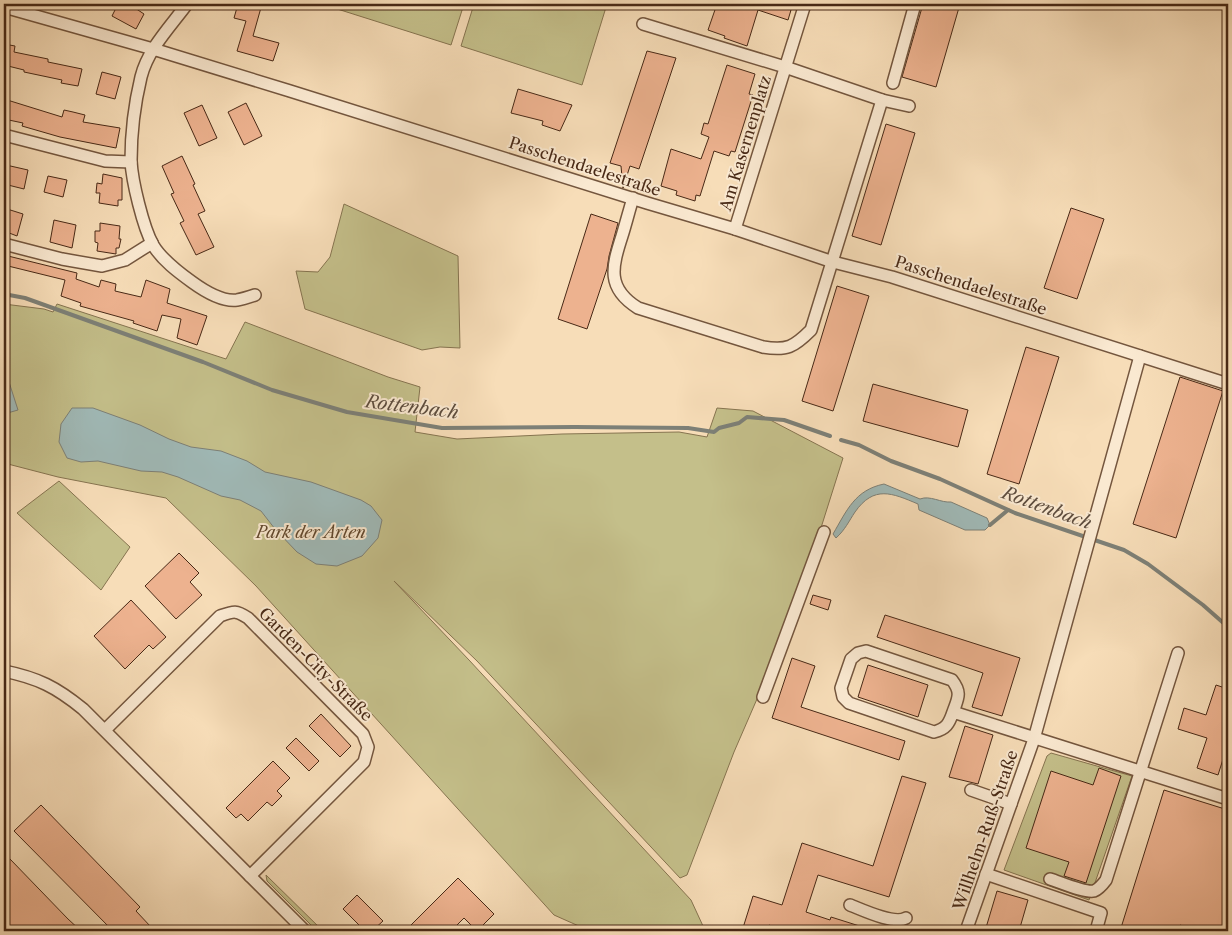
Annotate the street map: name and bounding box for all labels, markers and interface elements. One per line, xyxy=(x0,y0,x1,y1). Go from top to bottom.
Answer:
street label: Am Kasernenplatz xyxy=(715,73,775,214)
street label: Passchendaelestraße xyxy=(506,132,664,200)
street label: Passchendaelestraße xyxy=(892,251,1050,319)
water label: Rottenbach xyxy=(362,390,460,424)
water label: Rottenbach xyxy=(997,481,1095,534)
park label: Park der Arten xyxy=(254,522,366,542)
street label: Garden-City-Straße xyxy=(255,603,377,725)
street label: Willhelm-Ruß-Straße xyxy=(948,747,1022,914)

